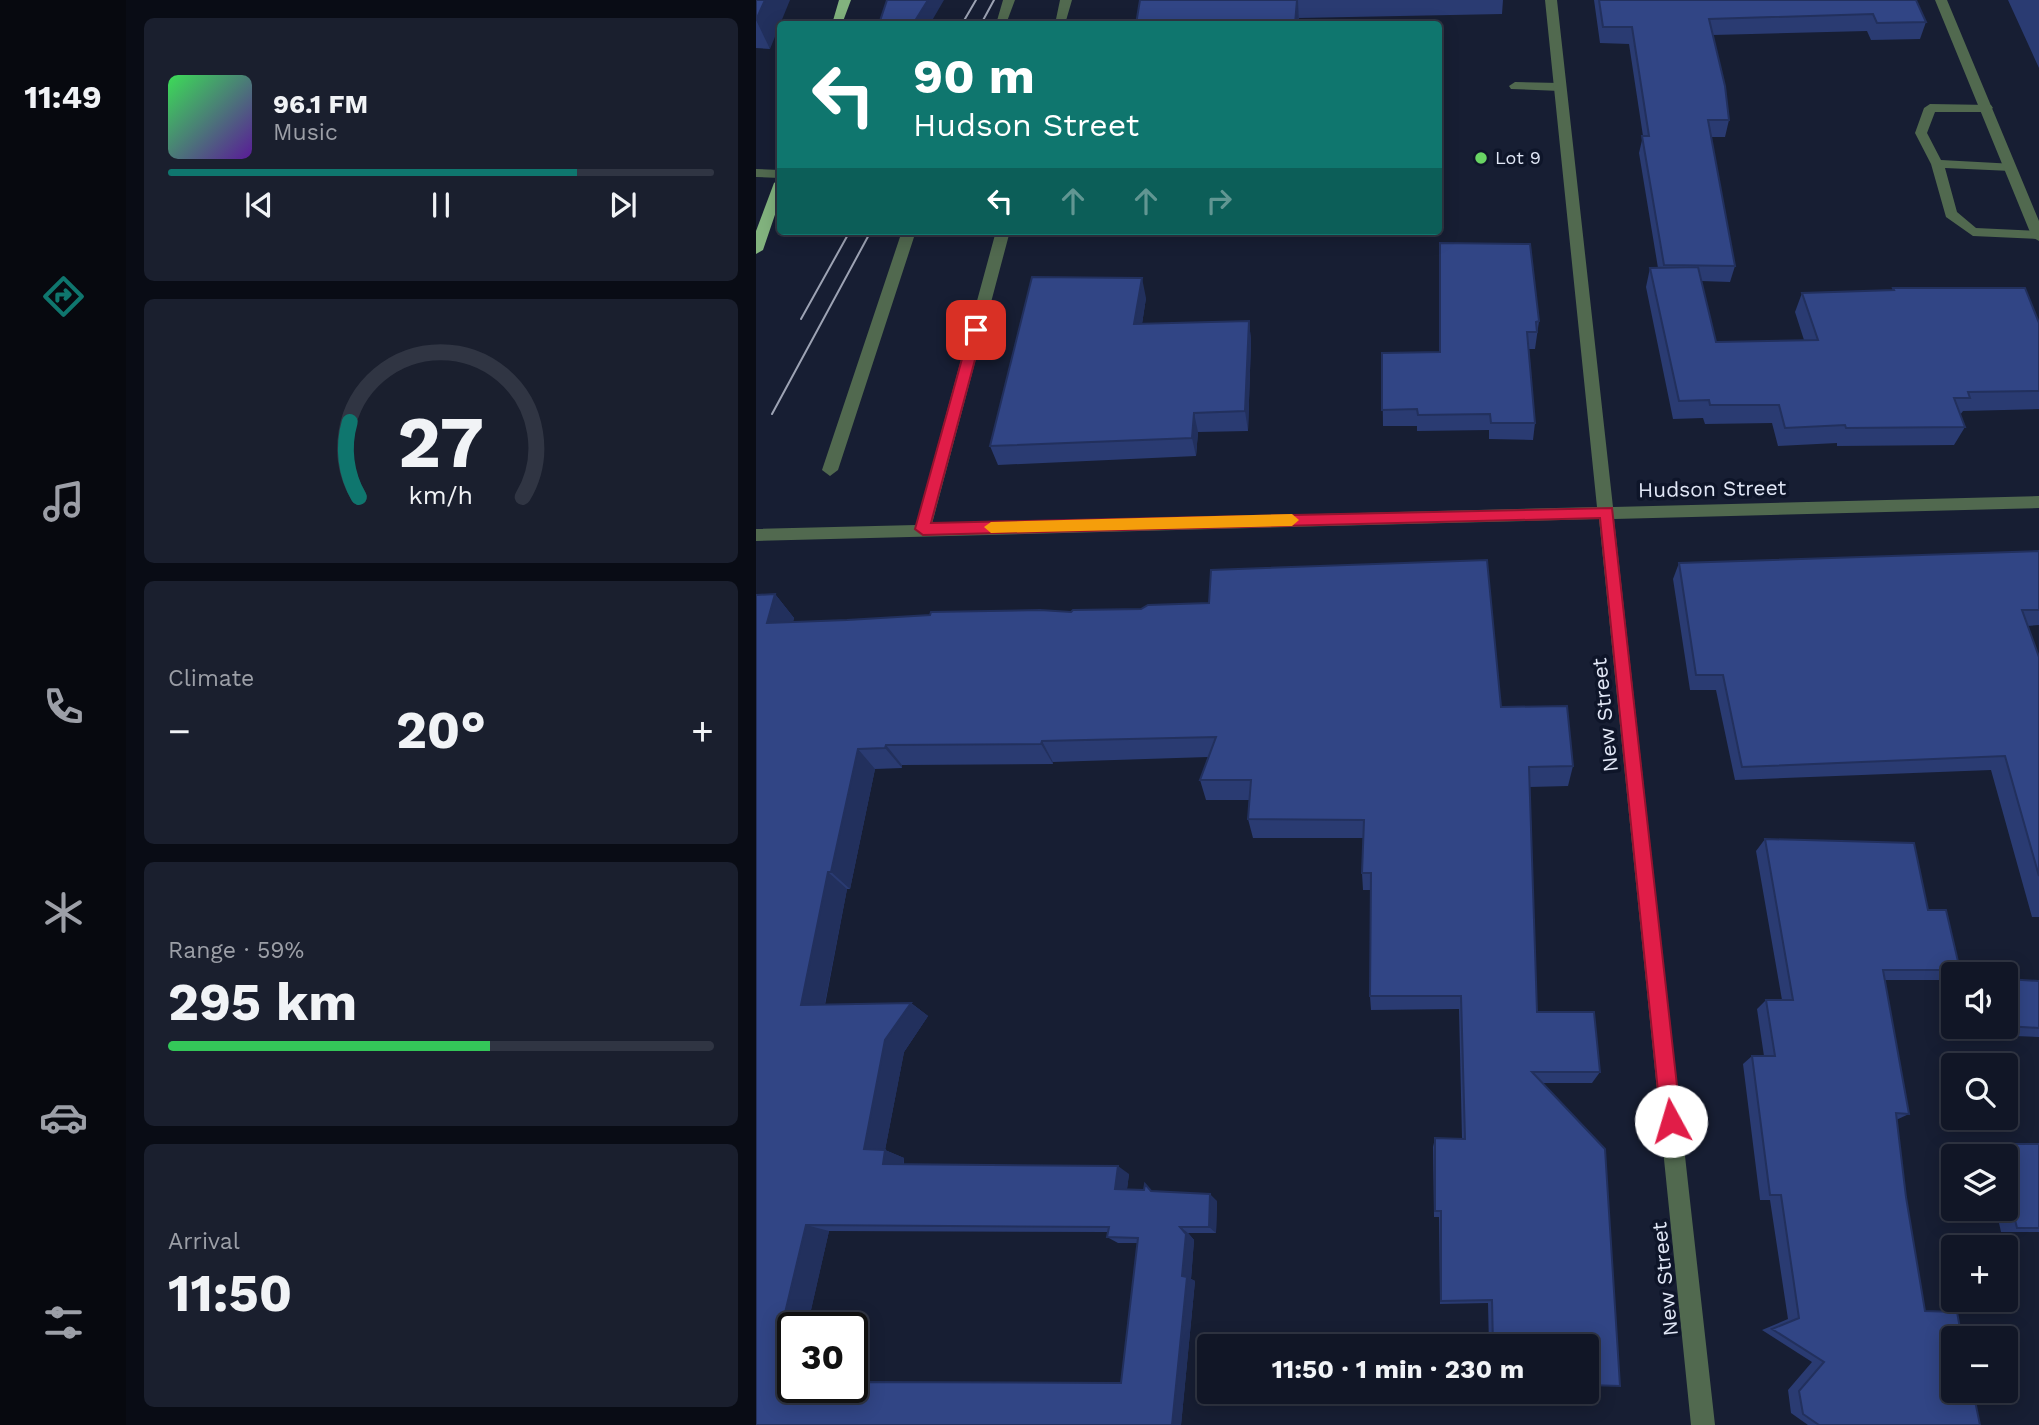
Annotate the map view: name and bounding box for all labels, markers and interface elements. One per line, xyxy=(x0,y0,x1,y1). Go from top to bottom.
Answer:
text: 90 m xyxy=(913,47,1035,105)
icon: left xyxy=(798,49,889,140)
text: 11:49 xyxy=(24,78,102,116)
text: 96.1 FM xyxy=(273,89,368,119)
text: Hudson Street xyxy=(913,106,1139,144)
text: Music xyxy=(273,119,338,146)
place label: Lot 9 xyxy=(1495,147,1541,168)
marker: Lot 9 xyxy=(1473,150,1489,166)
icon: left xyxy=(981,182,1019,220)
icon: ahead xyxy=(1054,182,1092,220)
icon: ahead xyxy=(1127,182,1165,220)
icon: right xyxy=(1200,182,1238,220)
icon: previous xyxy=(240,186,278,224)
icon: pause xyxy=(422,186,460,224)
icon: next xyxy=(604,186,642,224)
icon: directions xyxy=(39,272,88,321)
pin xyxy=(946,300,1006,360)
icon: arrive xyxy=(957,311,995,349)
text: 27 xyxy=(398,400,484,486)
street label: Hudson Street xyxy=(1638,475,1787,502)
icon: music xyxy=(39,477,88,526)
text: km/h xyxy=(409,481,473,510)
street label: New Street xyxy=(1586,657,1623,773)
text: Climate xyxy=(168,665,254,692)
icon: phone xyxy=(39,682,88,731)
text: 20° xyxy=(396,700,486,761)
text: − xyxy=(168,709,191,753)
text: + xyxy=(691,709,714,753)
icon: climate xyxy=(39,888,88,937)
text: Range · 59% xyxy=(168,937,304,964)
map controls xyxy=(1941,962,2018,1403)
button: sound xyxy=(1941,962,2018,1039)
text: 295 km xyxy=(168,972,357,1033)
button: search xyxy=(1941,1053,2018,1130)
position arrow xyxy=(1634,1084,1708,1158)
icon: car xyxy=(39,1093,88,1142)
button: layers xyxy=(1941,1144,2018,1221)
street label: New Street xyxy=(1646,1221,1683,1337)
text: Arrival xyxy=(168,1228,240,1255)
button: + xyxy=(1941,1235,2018,1312)
text: 11:50 xyxy=(168,1263,292,1324)
icon: filters xyxy=(39,1298,88,1347)
speed limit sign: 30 xyxy=(777,1312,868,1403)
button: − xyxy=(1941,1326,2018,1403)
text: 11:50 · 1 min · 230 m xyxy=(1272,1354,1524,1384)

